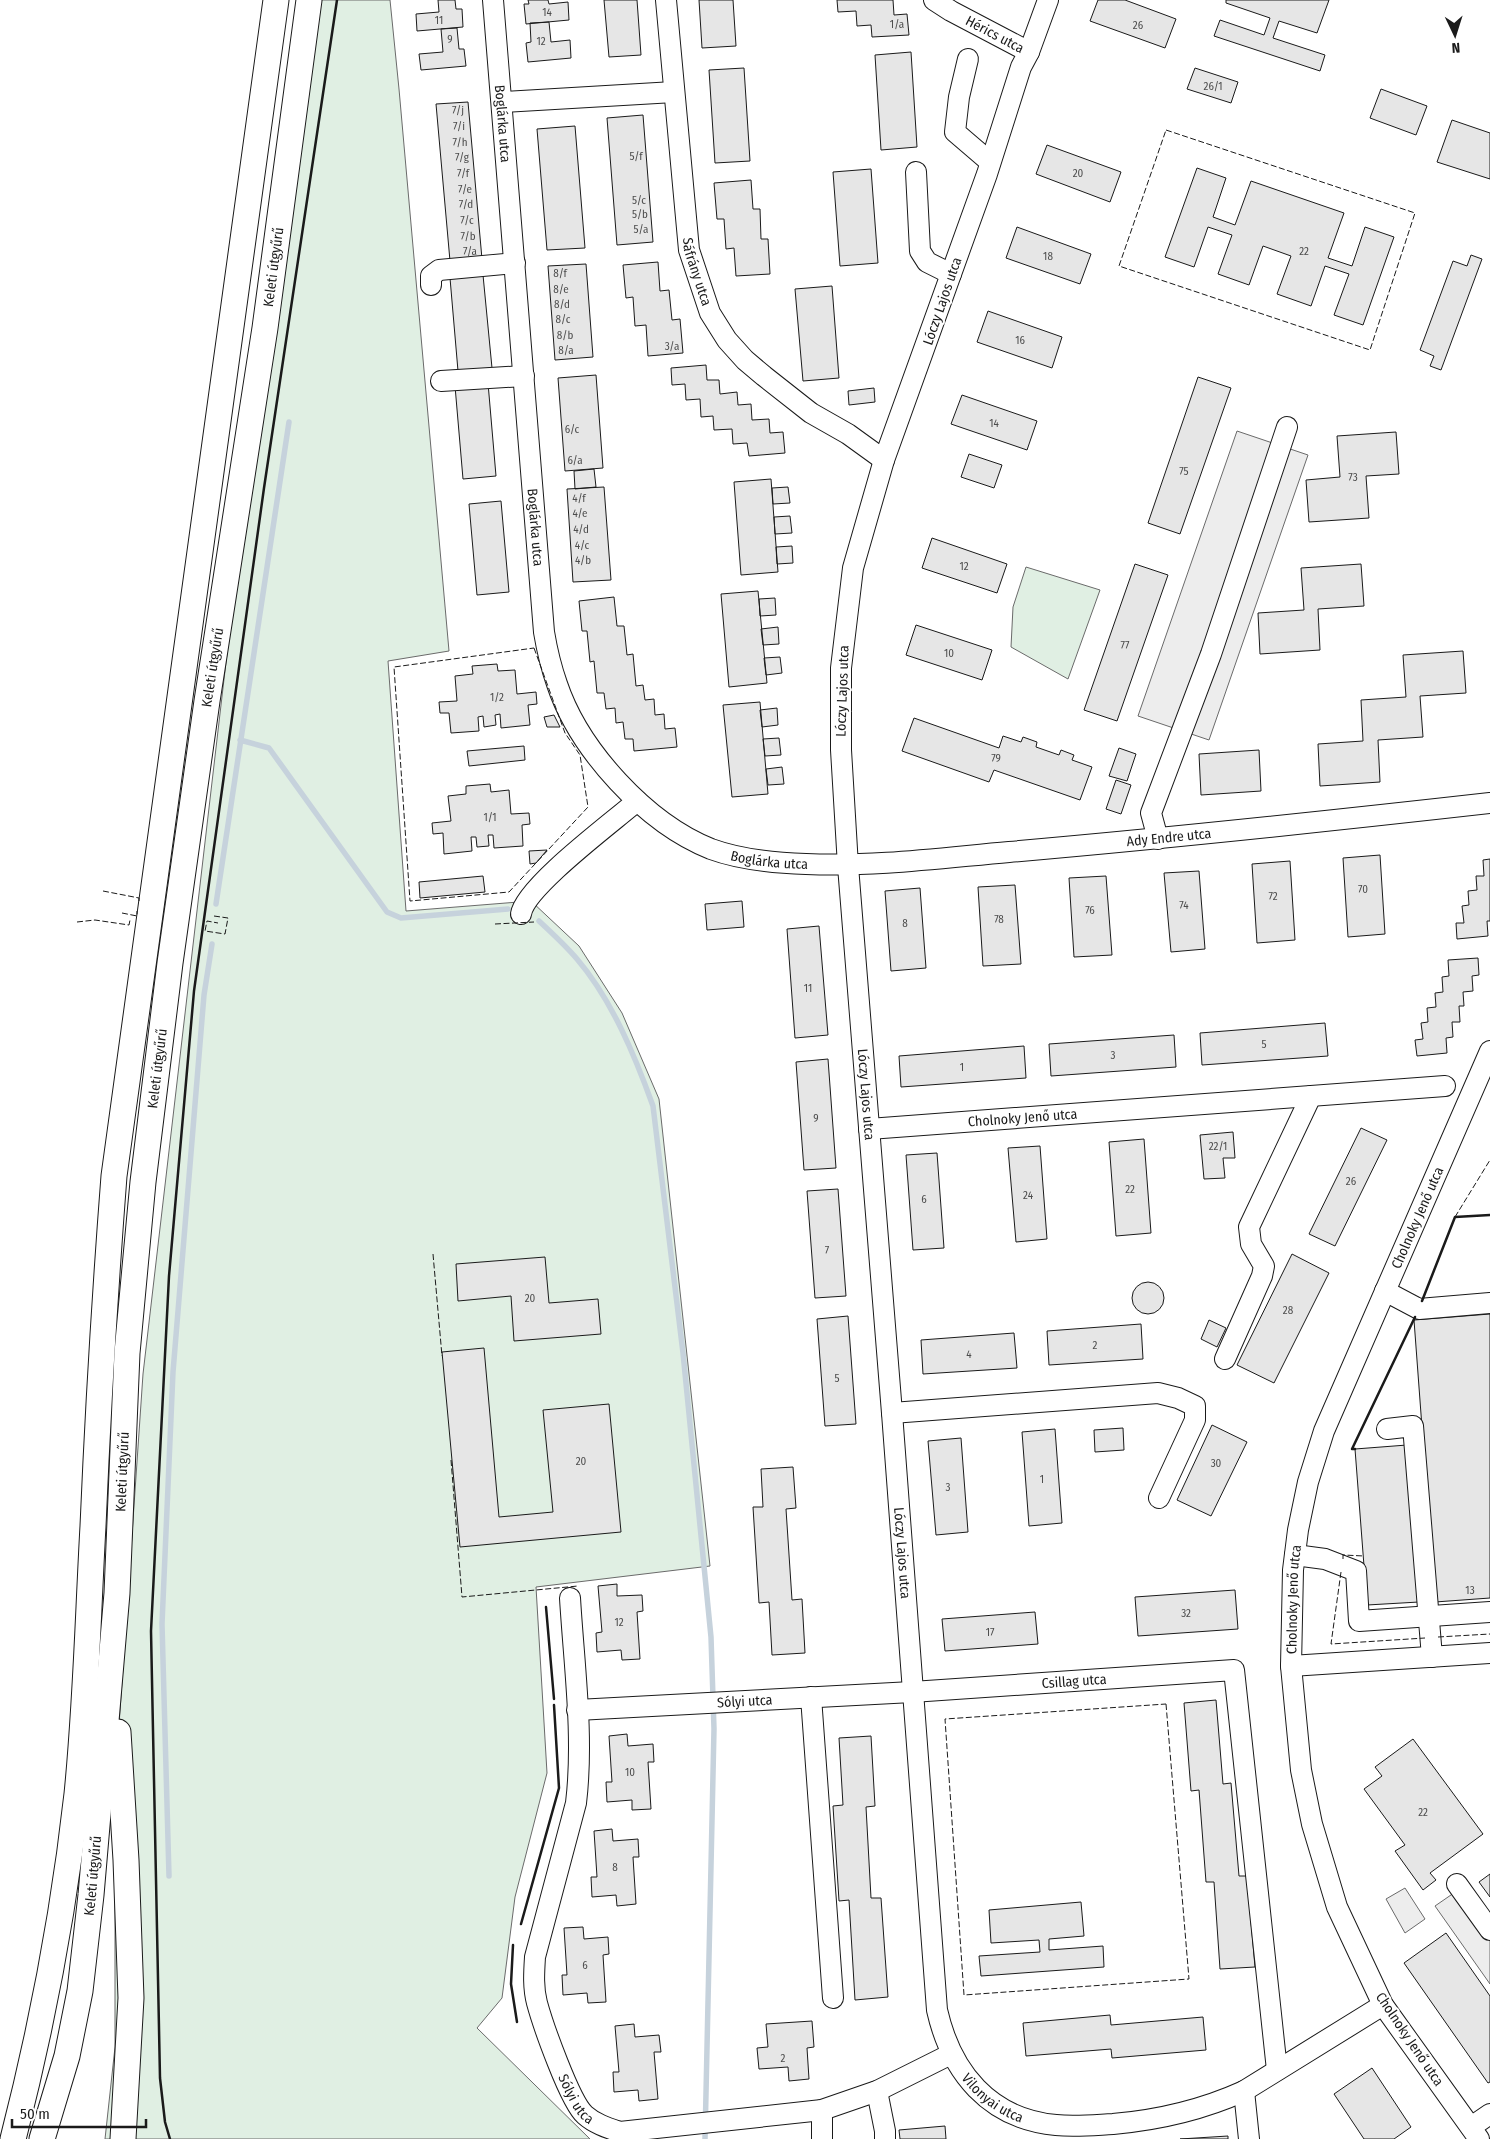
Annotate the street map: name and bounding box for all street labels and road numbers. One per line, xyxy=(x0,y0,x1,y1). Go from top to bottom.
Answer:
street label: Hérics utca xyxy=(963,12,1027,57)
street label: Boglárka utca xyxy=(491,84,514,163)
street label: Keleti útgyűrű xyxy=(260,226,287,308)
street label: Sáfrány utca xyxy=(679,237,715,308)
street label: Lóczy Lajos utca xyxy=(920,255,965,347)
street label: Boglárka utca xyxy=(523,488,547,567)
street label: Keleti útgyűrű xyxy=(198,626,227,708)
street label: Lóczy Lajos utca xyxy=(832,645,853,737)
street label: Ady Endre utca xyxy=(1126,825,1212,850)
street label: Boglárka utca xyxy=(729,847,808,873)
street label: Keleti útgyűrű xyxy=(144,1028,171,1109)
street label: Lóczy Lajos utca xyxy=(854,1048,878,1141)
street label: Cholnoky Jenő utca xyxy=(967,1105,1078,1131)
street label: Cholnoky Jenő utca xyxy=(1388,1164,1447,1271)
street label: Keleti útgyűrű xyxy=(112,1431,133,1512)
street label: Lóczy Lajos utca xyxy=(890,1507,914,1600)
street label: Cholnoky Jenő utca xyxy=(1283,1544,1305,1654)
street label: Csillag utca xyxy=(1041,1671,1107,1692)
street label: Sólyi utca xyxy=(717,1692,773,1711)
street label: Keleti útgyűrű xyxy=(81,1835,105,1917)
street label: Cholnoky Jenő utca xyxy=(1372,1989,1447,2089)
street label: Vilonyai utca xyxy=(958,2070,1026,2126)
street label: Sólyi utca xyxy=(554,2072,597,2128)

